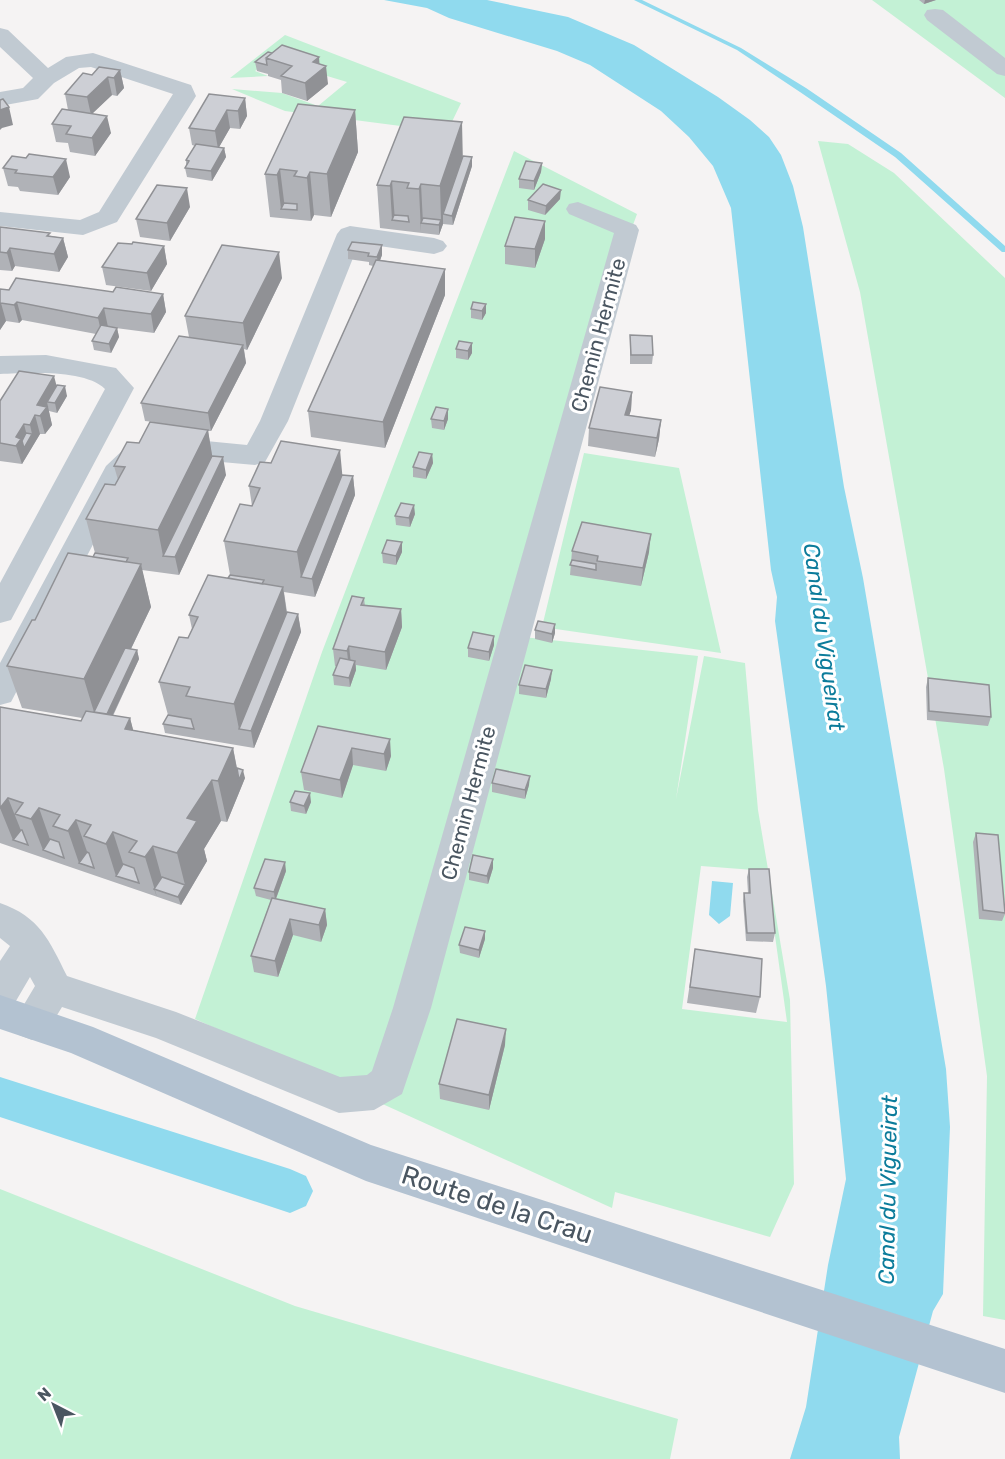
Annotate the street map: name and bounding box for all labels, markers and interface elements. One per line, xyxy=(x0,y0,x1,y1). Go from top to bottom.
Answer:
street label: Chemin Hermite xyxy=(565,255,631,415)
water label: Canal du Vigueirat xyxy=(797,541,851,733)
street label: Chemin Hermite xyxy=(435,723,501,883)
water label: Canal du Vigueirat xyxy=(873,1095,903,1285)
street label: Route de la Crau xyxy=(398,1160,596,1250)
north arrow xyxy=(24,1375,84,1435)
text: N xyxy=(34,1383,55,1405)

